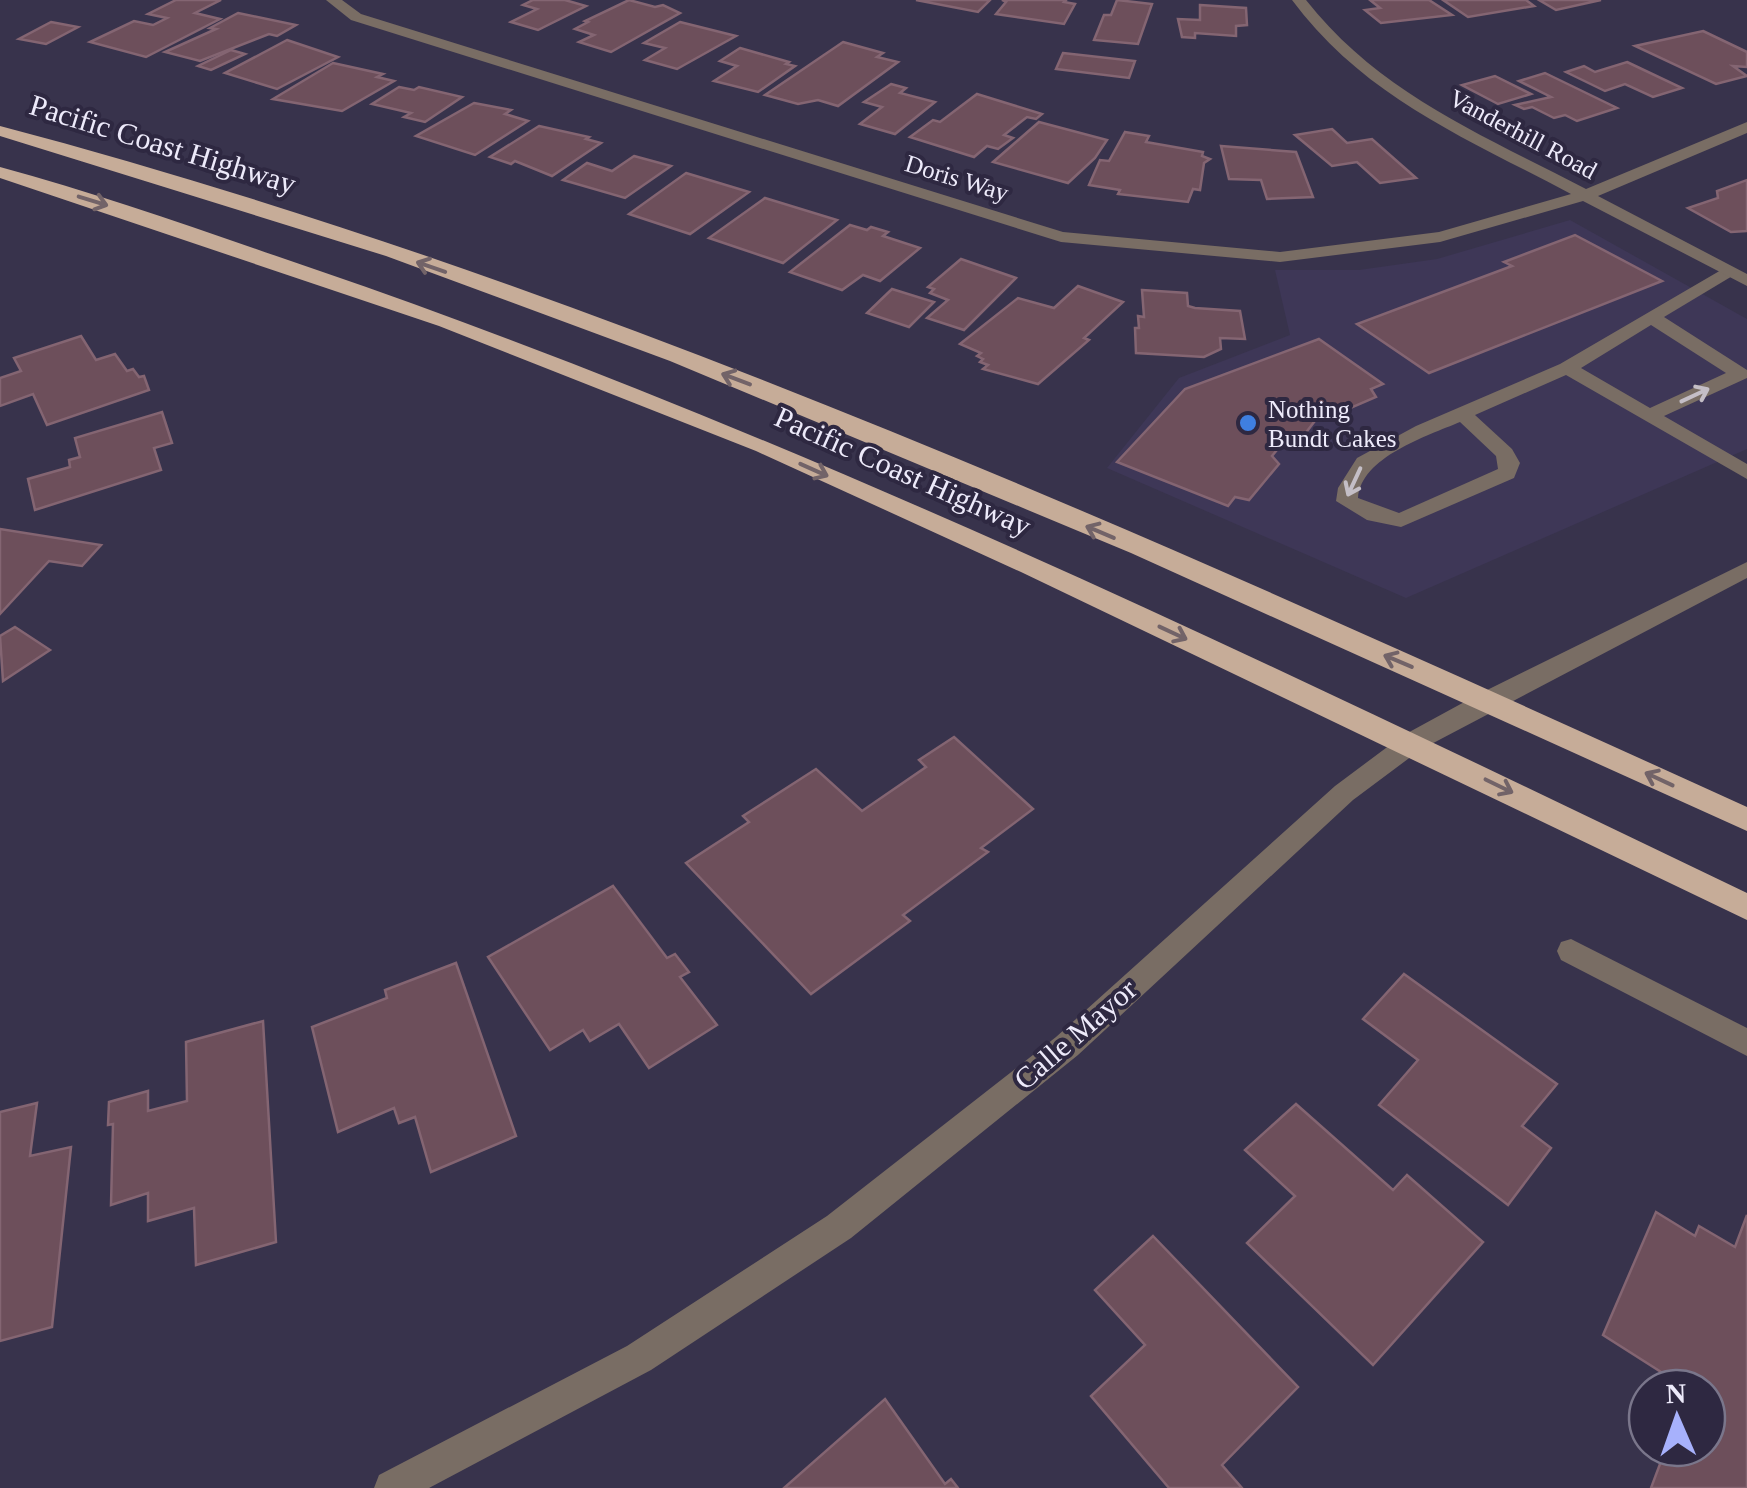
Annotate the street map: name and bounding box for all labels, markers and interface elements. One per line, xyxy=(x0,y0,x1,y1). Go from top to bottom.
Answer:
street label: Vanderhill Road xyxy=(1445,84,1602,184)
street label: Pacific Coast Highway xyxy=(26,88,300,200)
street label: Doris Way xyxy=(902,150,1012,207)
one-way arrow xyxy=(77,193,108,211)
one-way arrow xyxy=(416,256,448,274)
one-way arrow xyxy=(721,369,752,387)
one-way arrow xyxy=(1679,385,1710,403)
place label: Nothing Bundt Cakes xyxy=(1268,396,1396,452)
street label: Pacific Coast Highway xyxy=(770,400,1036,542)
marker: Nothing Bundt Cakes xyxy=(1237,412,1259,434)
one-way arrow xyxy=(798,462,829,480)
one-way arrow xyxy=(1344,467,1363,497)
one-way arrow xyxy=(1085,522,1116,540)
one-way arrow xyxy=(1157,625,1187,644)
one-way arrow xyxy=(1383,651,1414,669)
one-way arrow xyxy=(1644,769,1674,788)
one-way arrow xyxy=(1484,777,1513,796)
street label: Calle Mayor xyxy=(1007,972,1143,1096)
north arrow xyxy=(1627,1368,1727,1468)
text: N xyxy=(1665,1378,1687,1409)

